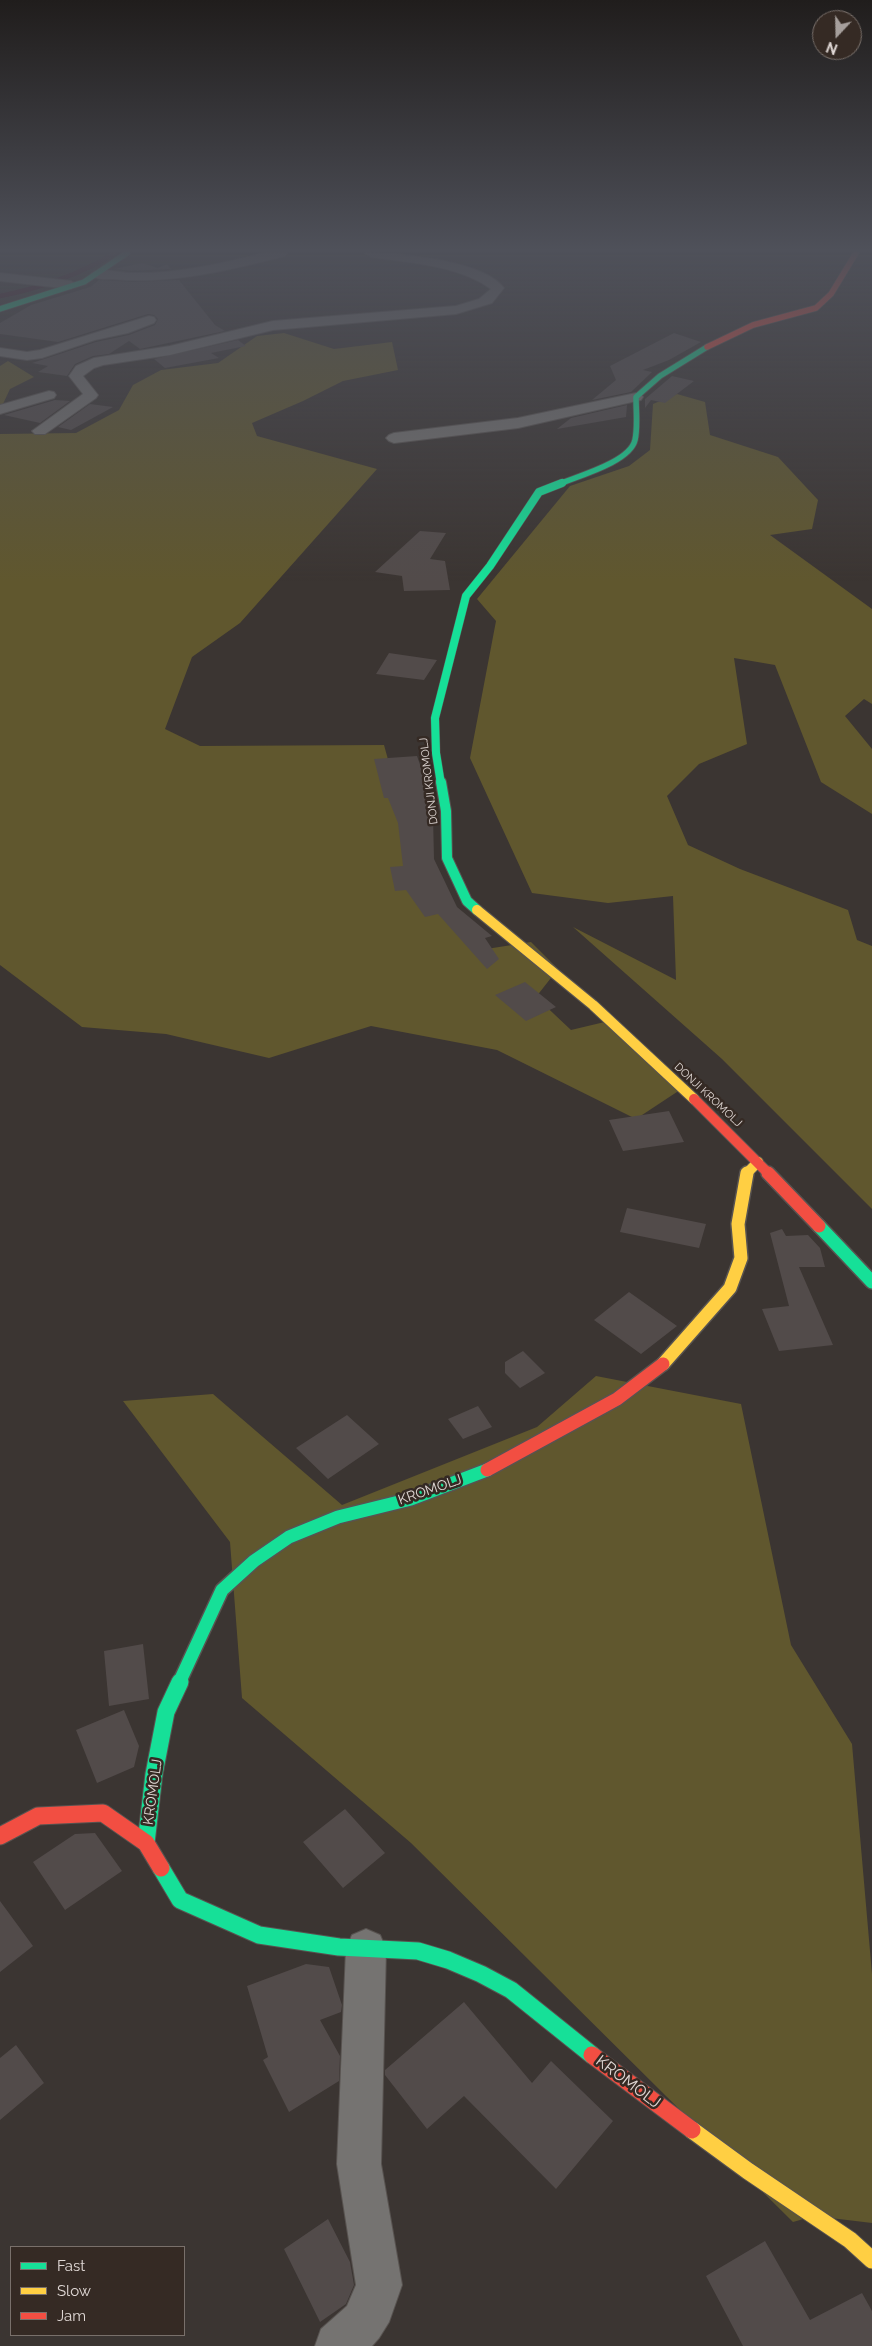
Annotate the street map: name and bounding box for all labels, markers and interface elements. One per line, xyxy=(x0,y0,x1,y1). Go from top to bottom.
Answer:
north arrow xyxy=(812,10,862,60)
text: N xyxy=(824,39,840,57)
street label: DONJI KROMOLJ xyxy=(417,737,441,825)
street label: DONJI KROMOLJ xyxy=(671,1060,745,1130)
street label: KROMOLJ xyxy=(396,1471,464,1509)
street label: KROMOLJ xyxy=(140,1758,166,1826)
street label: KROMOLJ xyxy=(592,2052,664,2112)
legend xyxy=(10,2246,185,2336)
text: Fast xyxy=(57,2257,85,2275)
text: Slow xyxy=(57,2282,91,2300)
text: Jam xyxy=(57,2307,86,2325)

